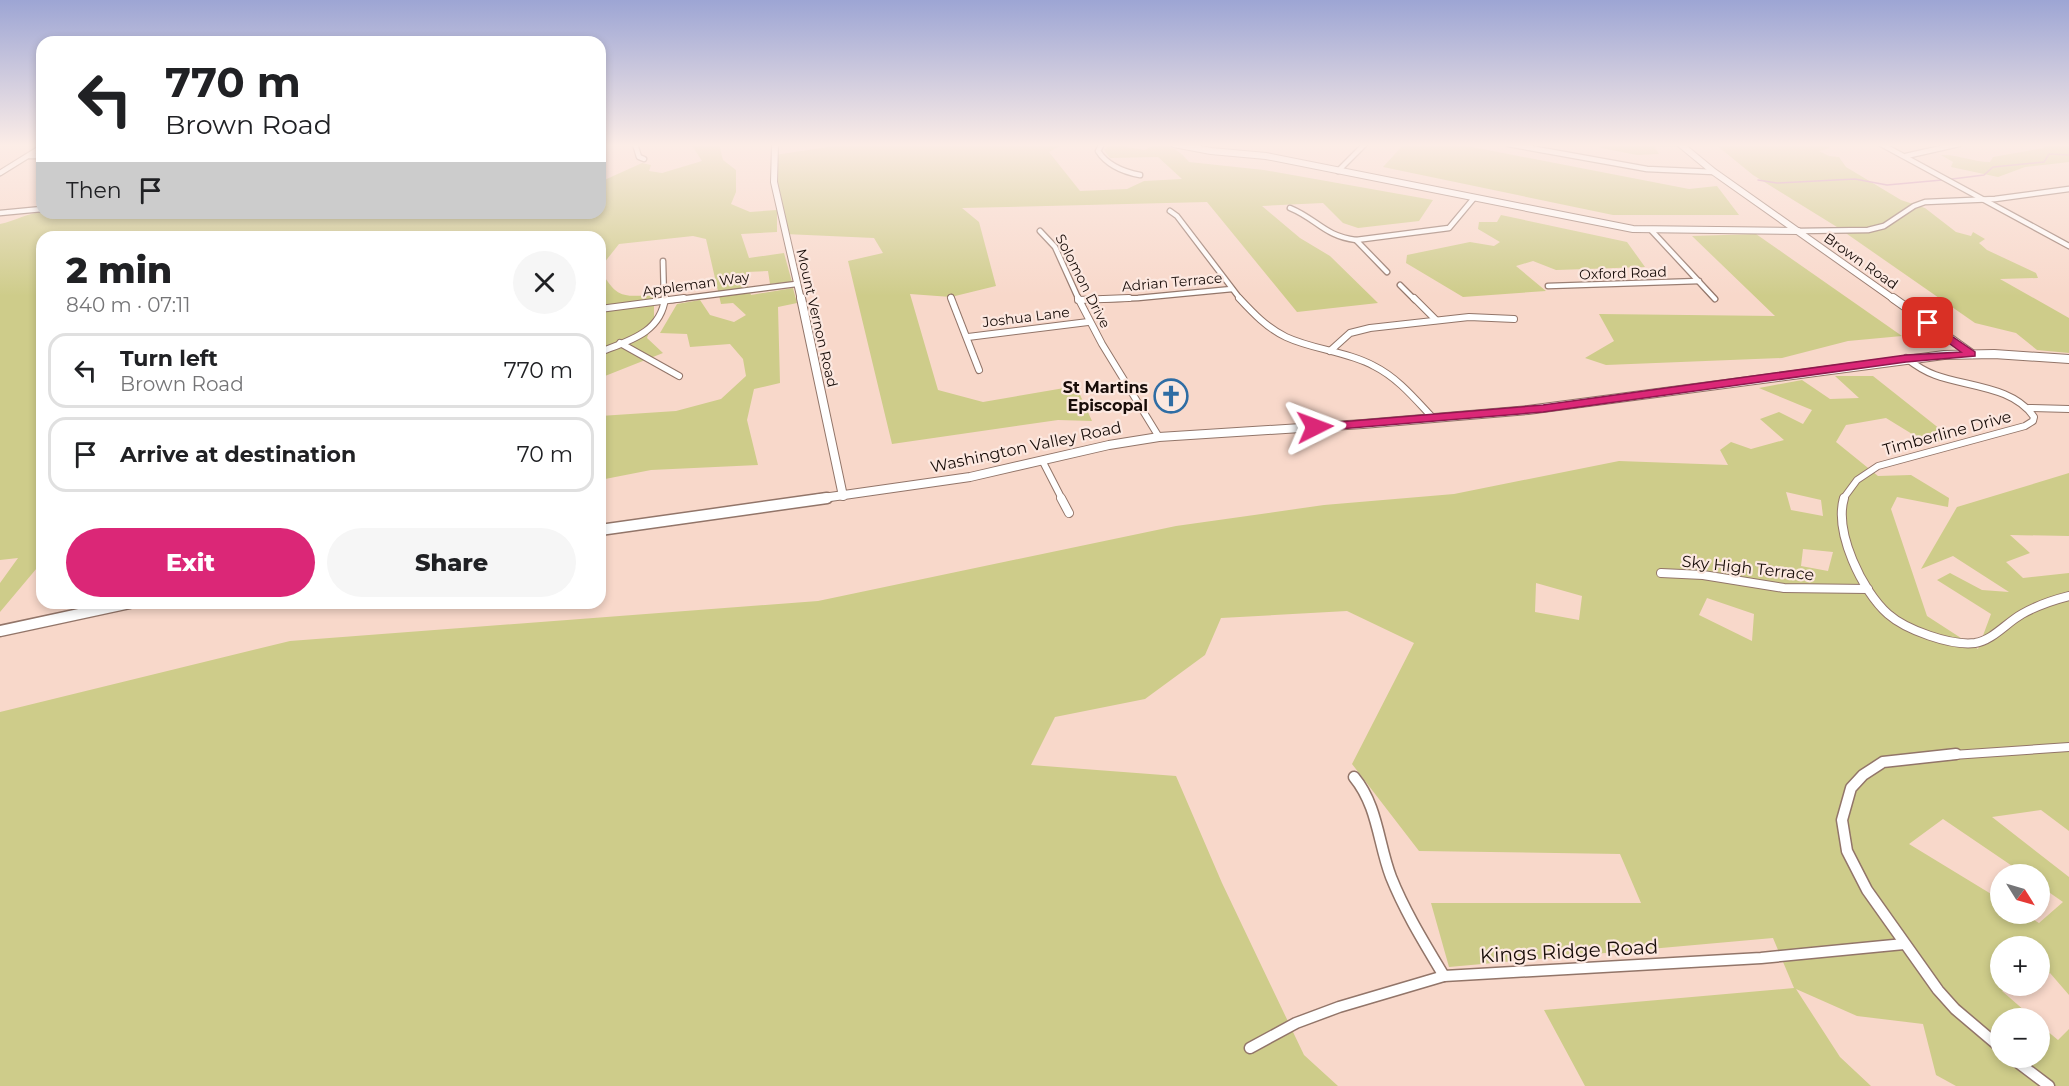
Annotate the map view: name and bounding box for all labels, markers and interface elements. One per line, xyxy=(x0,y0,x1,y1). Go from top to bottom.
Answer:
text: 770 m xyxy=(165,56,301,108)
icon: left xyxy=(66,60,144,138)
text: Brown Road xyxy=(165,108,332,141)
icon: arrive xyxy=(134,174,167,207)
text: Then xyxy=(66,177,122,204)
street label: Brown Road xyxy=(1820,229,1902,293)
street label: Solomon Drive xyxy=(1052,231,1114,331)
street label: Mount Vernon Road xyxy=(792,247,842,389)
text: 2 min xyxy=(66,248,172,292)
button: close xyxy=(513,251,576,314)
street label: Oxford Road xyxy=(1579,262,1667,284)
street label: Appleman Way xyxy=(641,268,751,300)
street label: Adrian Terrace xyxy=(1121,269,1223,295)
text: 840 m · 07:11 xyxy=(66,293,190,317)
pin xyxy=(1902,297,1953,348)
street label: Joshua Lane xyxy=(980,303,1071,331)
icon: arrive xyxy=(1911,306,1944,339)
text: Turn left xyxy=(120,345,218,372)
icon: left xyxy=(69,354,102,387)
text: 770 m xyxy=(504,357,573,384)
text: Brown Road xyxy=(120,372,244,396)
place label: St Martins Episcopal xyxy=(1063,378,1149,415)
church icon: St Martins Episcopal xyxy=(1153,378,1189,414)
position arrow xyxy=(1283,395,1347,459)
street label: Timberline Drive xyxy=(1881,407,2013,459)
street label: Washington Valley Road xyxy=(929,417,1123,477)
icon: arrive xyxy=(69,438,102,471)
text: Arrive at destination xyxy=(120,441,356,468)
text: 70 m xyxy=(517,441,573,468)
button: Exit xyxy=(66,528,315,597)
button: Share xyxy=(327,528,576,597)
street label: Sky High Terrace xyxy=(1681,552,1815,584)
north arrow xyxy=(1990,864,2050,924)
map controls xyxy=(1990,864,2050,1068)
street label: Kings Ridge Road xyxy=(1479,934,1659,968)
button: + xyxy=(1990,936,2050,996)
button: − xyxy=(1990,1008,2050,1068)

